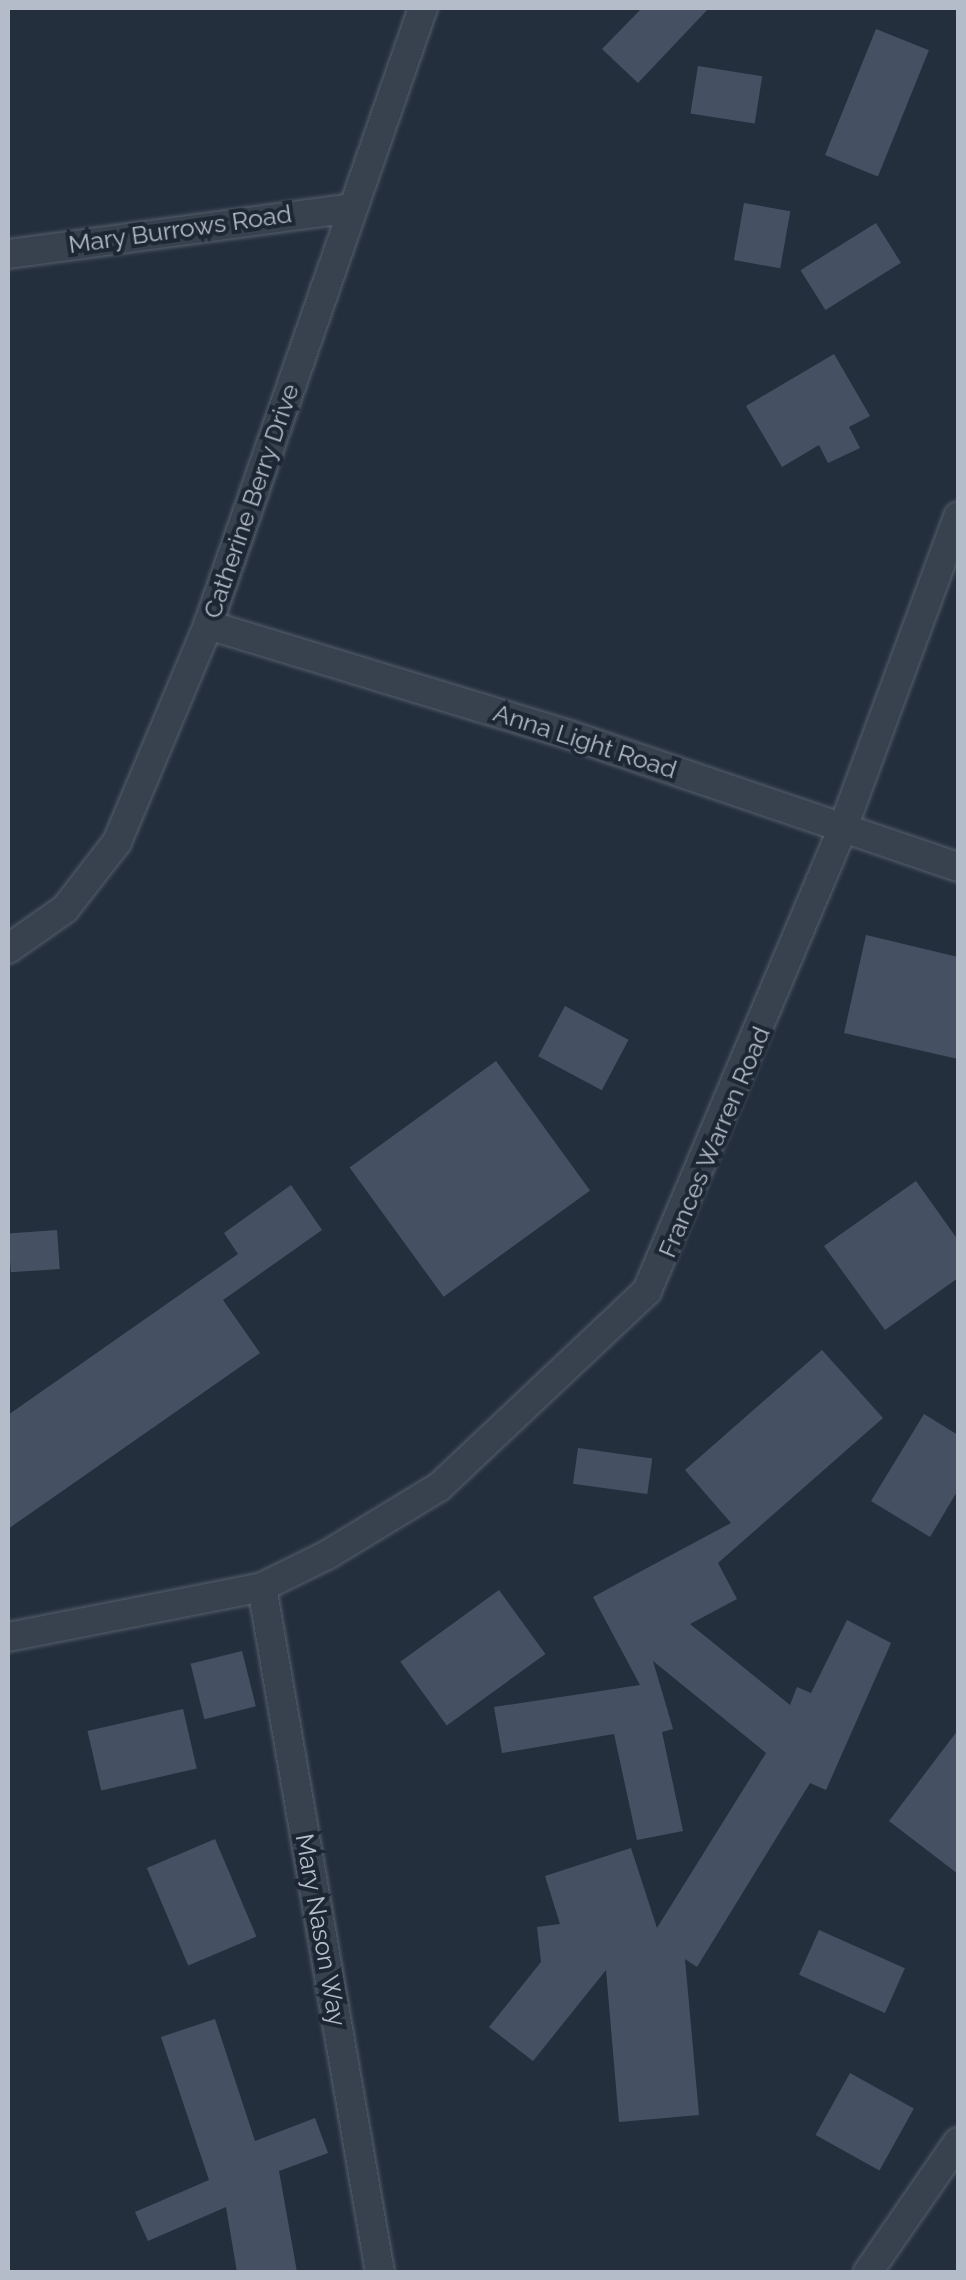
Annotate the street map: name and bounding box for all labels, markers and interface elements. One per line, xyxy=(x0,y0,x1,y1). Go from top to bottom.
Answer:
street label: Mary Burrows Road xyxy=(66,198,294,260)
street label: Catherine Berry Drive xyxy=(197,380,305,622)
street label: Anna Light Road xyxy=(490,697,680,785)
street label: Frances Warren Road xyxy=(652,1022,776,1262)
street label: Mary Nason Way xyxy=(289,1831,353,2029)

